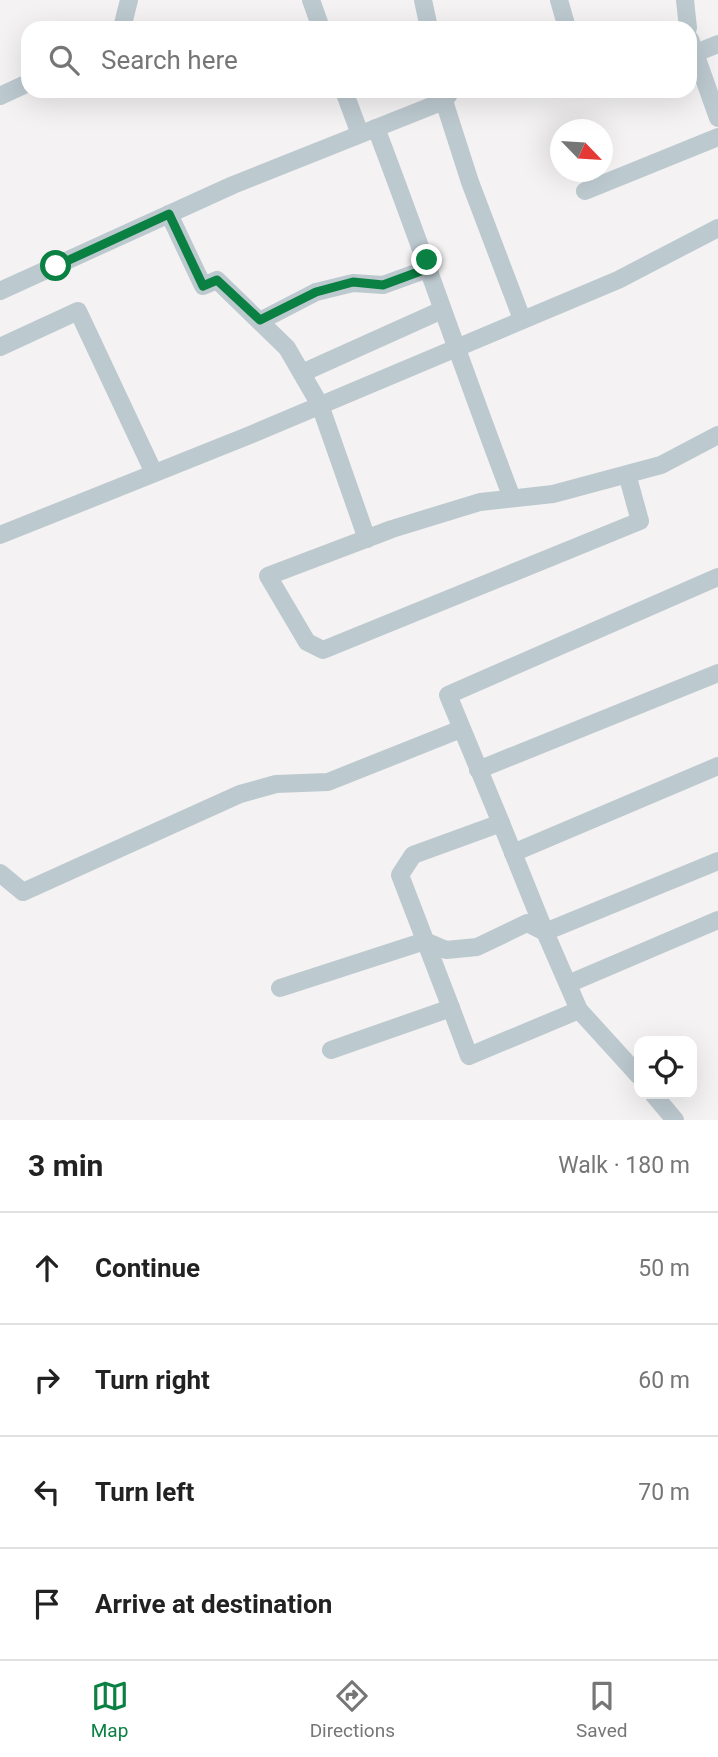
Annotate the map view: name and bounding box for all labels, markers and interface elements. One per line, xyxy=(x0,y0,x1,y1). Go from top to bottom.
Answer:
search box xyxy=(21,21,697,98)
icon: search xyxy=(45,41,83,79)
text: Search here xyxy=(101,45,238,75)
north arrow xyxy=(550,119,613,182)
route end xyxy=(411,244,442,275)
route start xyxy=(40,250,71,281)
map controls xyxy=(634,1036,697,1099)
button: locate xyxy=(634,1036,697,1099)
text: 3 min xyxy=(28,1148,103,1183)
text: Walk · 180 m xyxy=(558,1152,690,1179)
icon: ahead xyxy=(28,1249,66,1287)
text: Continue xyxy=(95,1253,200,1283)
text: 50 m xyxy=(638,1255,690,1282)
icon: right xyxy=(28,1361,66,1399)
text: Turn right xyxy=(95,1365,210,1395)
text: 60 m xyxy=(638,1367,690,1394)
icon: left xyxy=(28,1473,66,1511)
text: Turn left xyxy=(95,1477,194,1507)
text: 70 m xyxy=(638,1479,690,1506)
icon: arrive xyxy=(28,1585,66,1623)
text: Arrive at destination xyxy=(95,1589,332,1619)
tab: Map xyxy=(91,1677,129,1742)
tab: Directions xyxy=(310,1677,395,1742)
tab: Saved xyxy=(576,1677,627,1742)

